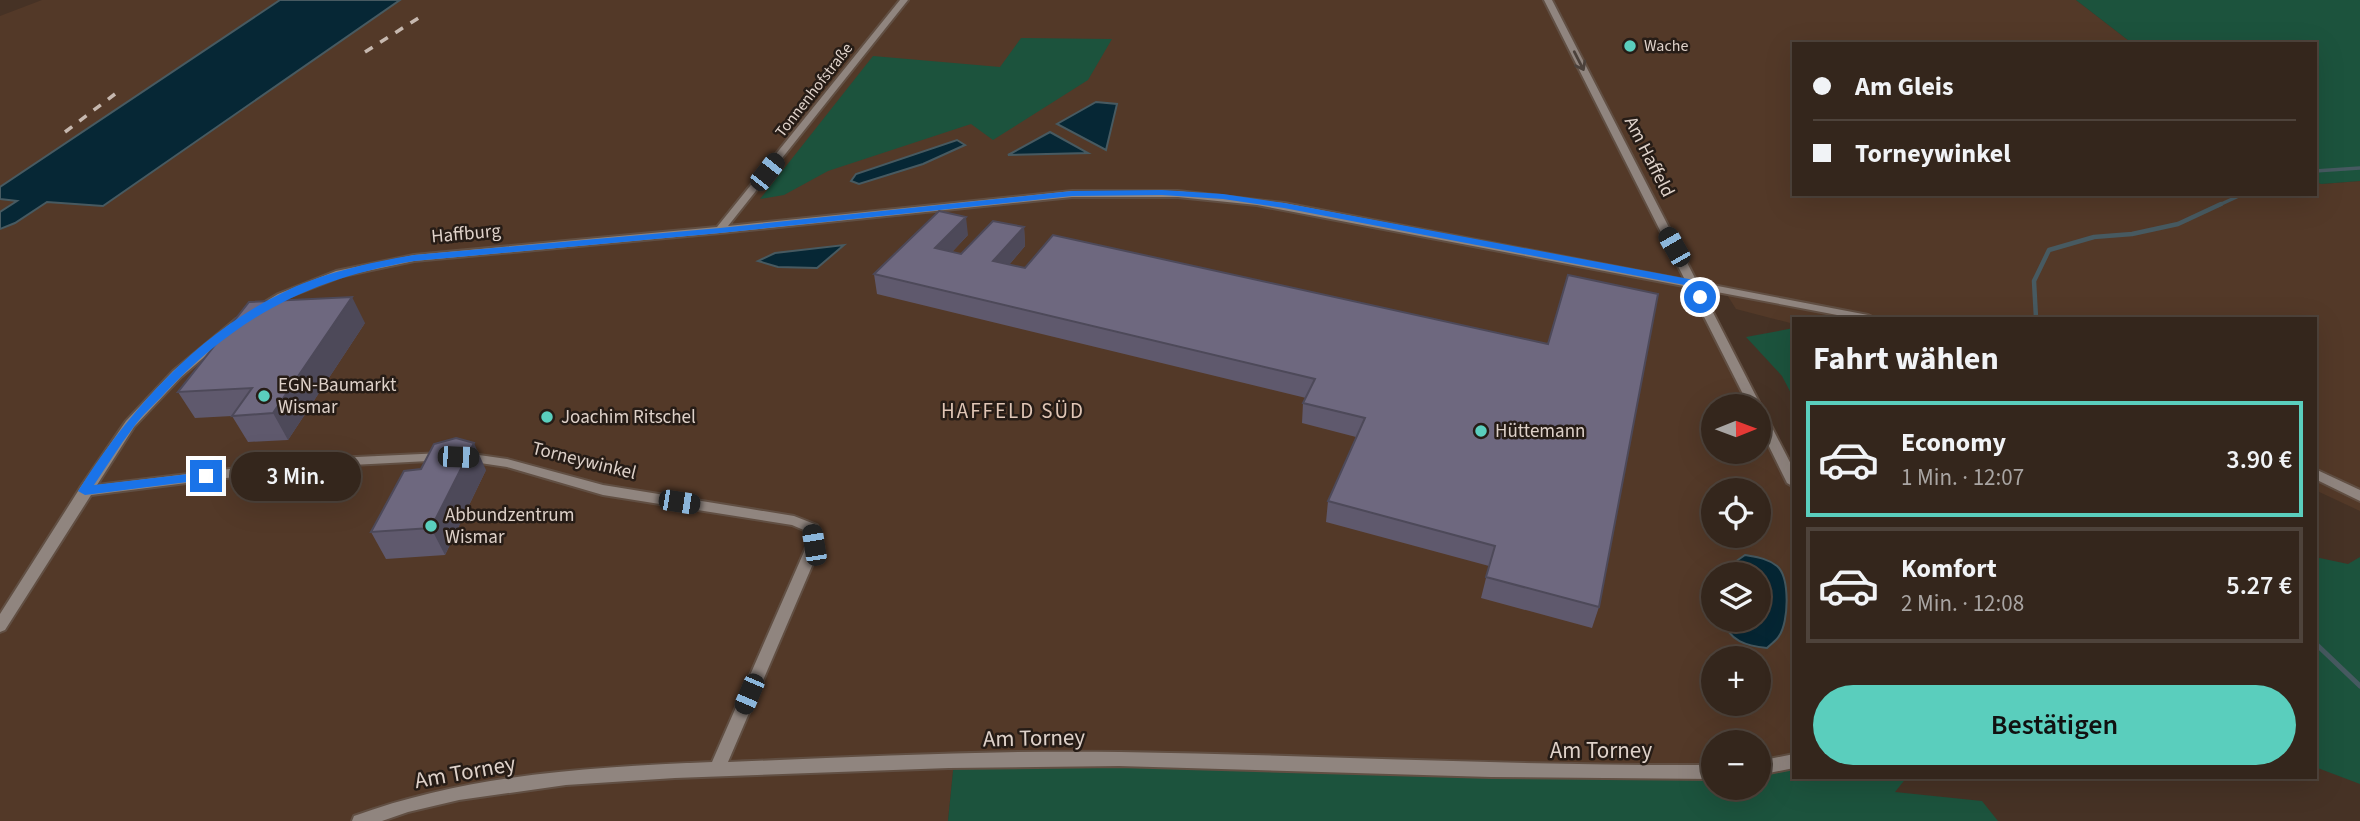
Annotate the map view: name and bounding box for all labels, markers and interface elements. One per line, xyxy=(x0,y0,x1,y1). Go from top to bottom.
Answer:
place label: Wache xyxy=(1644,35,1688,57)
street label: Tonnenhofstraße xyxy=(770,38,858,142)
marker: Wache xyxy=(1622,38,1638,54)
one-way arrow xyxy=(1572,50,1586,71)
text: Am Gleis xyxy=(1855,68,1954,105)
street label: Am Haffeld xyxy=(1617,112,1681,202)
text: Torneywinkel xyxy=(1855,135,2011,172)
car xyxy=(746,149,789,195)
street label: Haffburg xyxy=(430,217,502,250)
car xyxy=(1655,224,1694,270)
route start xyxy=(1684,281,1716,313)
text: Fahrt wählen xyxy=(1813,336,1999,382)
place label: EGN-Baumarkt Wismar xyxy=(278,372,397,421)
marker: EGN-Baumarkt Wismar xyxy=(256,388,272,404)
north arrow xyxy=(1701,394,1771,464)
map controls xyxy=(1701,394,1771,800)
district label: HAFFELD SÜD xyxy=(941,396,1085,426)
place label: Joachim Ritschel xyxy=(561,404,696,431)
marker: Joachim Ritschel xyxy=(539,409,555,425)
place label: Hüttemann xyxy=(1495,418,1585,445)
marker: Hüttemann xyxy=(1473,423,1489,439)
text: Economy xyxy=(1901,424,2006,461)
icon: car xyxy=(1817,428,1880,491)
street label: Torneywinkel xyxy=(529,435,639,487)
text: 3.90 € xyxy=(2226,441,2292,478)
car xyxy=(437,446,480,468)
callout: 3 Min. xyxy=(230,452,360,500)
route end xyxy=(190,460,222,492)
text: 3 Min. xyxy=(267,460,325,493)
text: 1 Min. · 12:07 xyxy=(1901,461,2024,494)
button: locate xyxy=(1701,478,1771,548)
car xyxy=(657,488,702,516)
place label: Abbundzentrum Wismar xyxy=(445,502,574,551)
marker: Abbundzentrum Wismar xyxy=(423,518,439,534)
car xyxy=(801,523,828,567)
text: Komfort xyxy=(1901,550,1997,587)
icon: car xyxy=(1817,554,1880,617)
button: layers xyxy=(1701,562,1771,632)
text: 5.27 € xyxy=(2226,567,2292,604)
text: 2 Min. · 12:08 xyxy=(1901,587,2024,620)
button: + xyxy=(1701,646,1771,716)
car xyxy=(732,671,767,717)
button: Bestätigen xyxy=(1813,685,2296,765)
street label: Am Torney xyxy=(983,721,1086,755)
button: − xyxy=(1701,730,1771,800)
street label: Am Torney xyxy=(1550,734,1652,767)
street label: Am Torney xyxy=(412,747,518,797)

